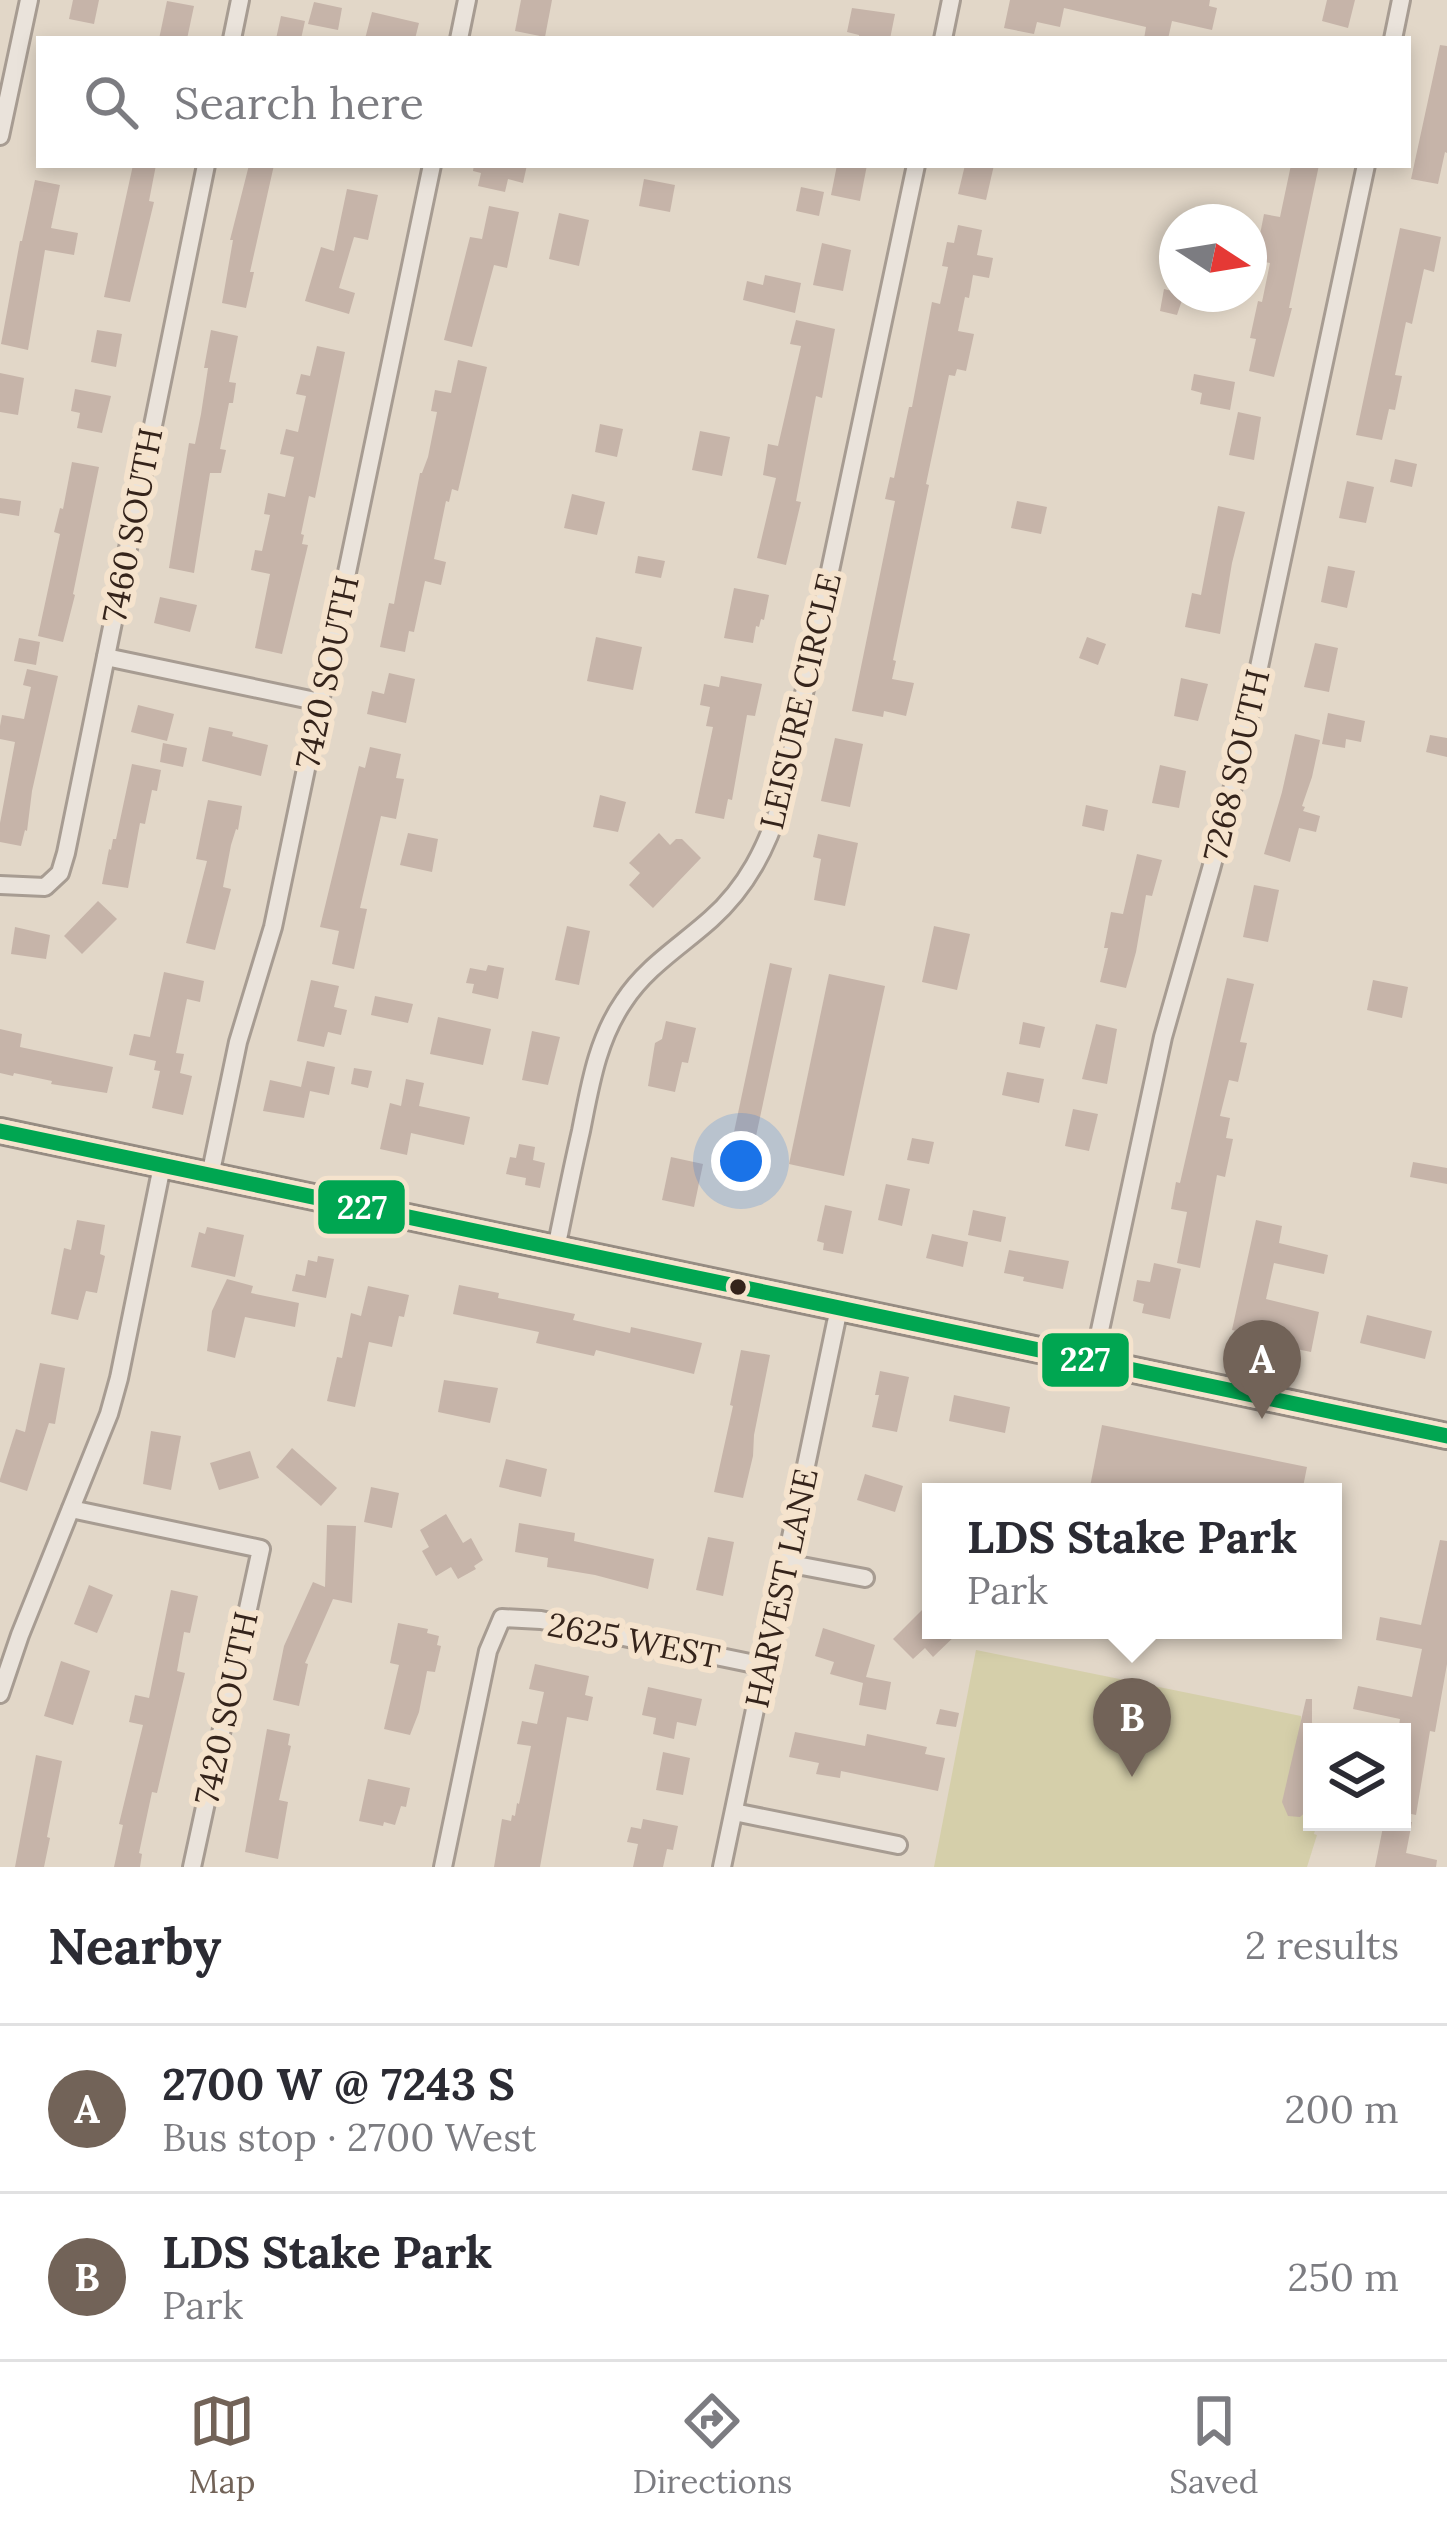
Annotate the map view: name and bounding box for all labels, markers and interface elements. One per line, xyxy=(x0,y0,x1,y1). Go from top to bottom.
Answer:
search box xyxy=(36,36,1411,168)
icon: search xyxy=(78,69,144,135)
text: Search here xyxy=(174,74,424,131)
north arrow xyxy=(1159,204,1267,312)
street label: 7460 SOUTH xyxy=(93,424,171,626)
street label: LEISURE CIRCLE xyxy=(750,569,850,833)
street label: 7420 SOUTH xyxy=(286,572,368,772)
street label: 7268 SOUTH xyxy=(1194,665,1278,865)
your location xyxy=(711,1131,771,1191)
line badge: 227 xyxy=(316,1178,407,1236)
text: 227 xyxy=(337,1186,387,1228)
unlabelled marker xyxy=(727,1276,749,1298)
pin: A xyxy=(1223,1320,1301,1419)
line badge: 227 xyxy=(1040,1331,1131,1389)
text: 227 xyxy=(1060,1338,1110,1380)
street label: HARVEST LANE xyxy=(735,1465,827,1711)
popup xyxy=(922,1483,1342,1639)
text: LDS Stake Park xyxy=(967,1508,1297,1565)
text: Park xyxy=(967,1565,1048,1615)
street label: 2625 WEST xyxy=(544,1603,724,1677)
street label: 7420 SOUTH xyxy=(185,1608,267,1808)
pin: B xyxy=(1093,1678,1171,1777)
map controls xyxy=(1303,1723,1411,1831)
button: layers xyxy=(1303,1723,1411,1831)
text: Nearby xyxy=(48,1913,221,1978)
text: 2 results xyxy=(1245,1920,1399,1970)
text: 2700 W @ 7243 S xyxy=(162,2055,515,2112)
text: A xyxy=(74,2084,100,2134)
text: 200 m xyxy=(1284,2084,1399,2134)
text: Bus stop · 2700 West xyxy=(162,2112,536,2162)
text: LDS Stake Park xyxy=(162,2223,492,2280)
text: B xyxy=(74,2252,100,2302)
text: 250 m xyxy=(1287,2252,1399,2302)
text: Park xyxy=(162,2280,243,2330)
tab: Map xyxy=(188,2388,256,2502)
tab: Directions xyxy=(633,2388,792,2502)
tab: Saved xyxy=(1169,2388,1258,2502)

